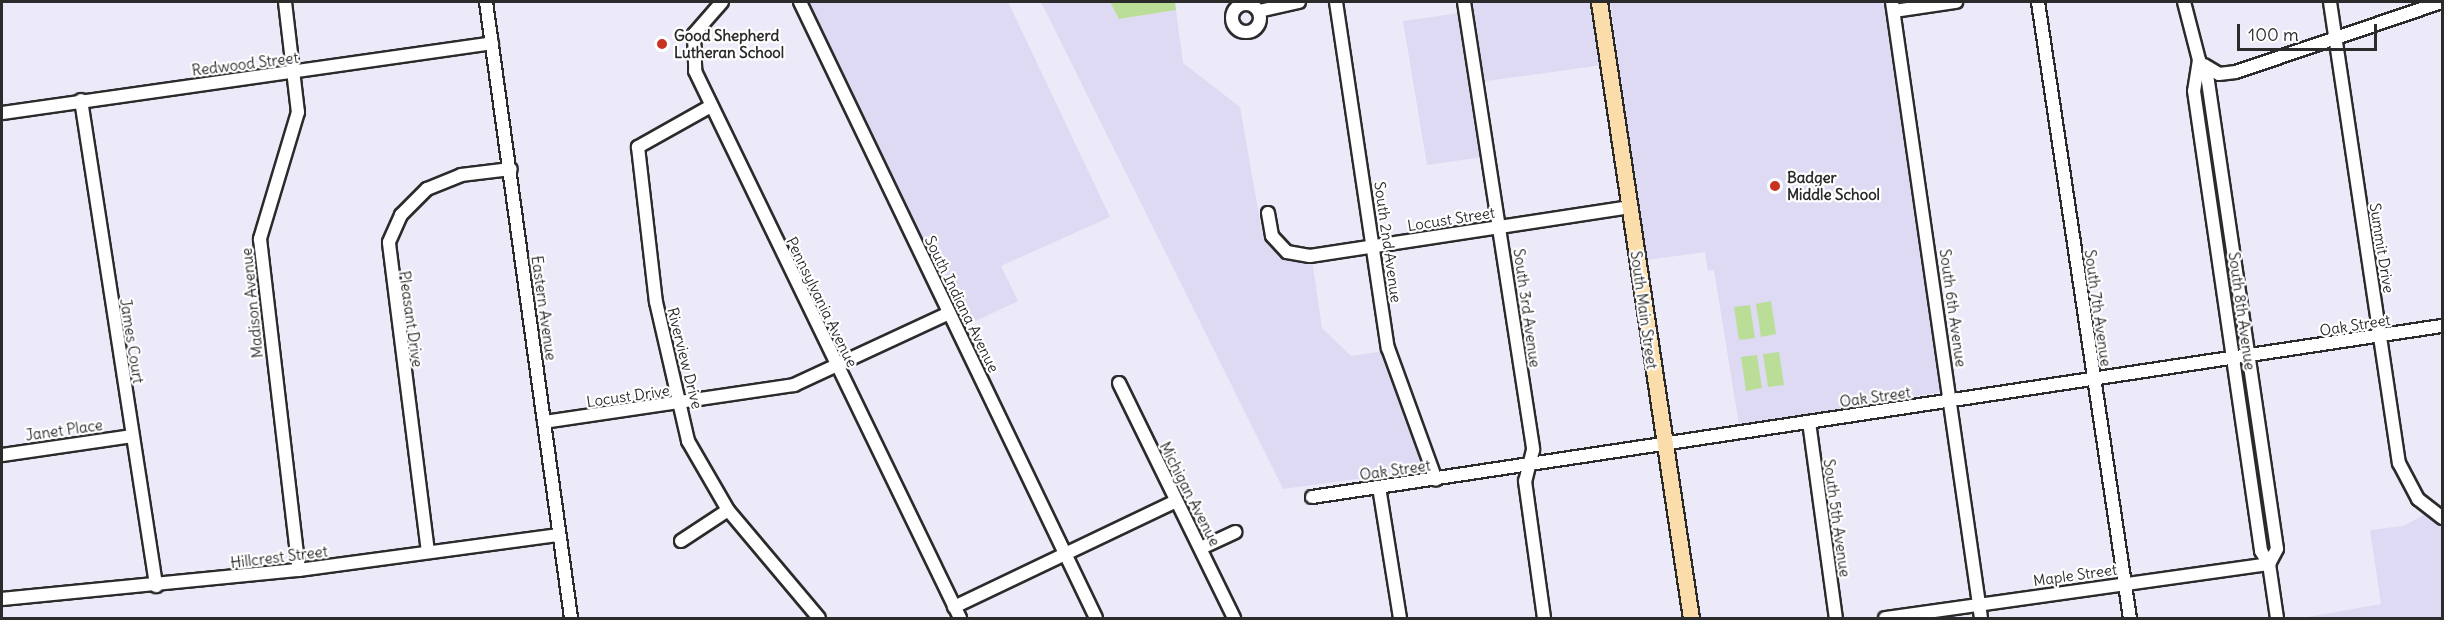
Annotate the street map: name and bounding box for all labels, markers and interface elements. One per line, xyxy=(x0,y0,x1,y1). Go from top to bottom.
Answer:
scale bar xyxy=(2240,12,2380,50)
text: 100 m xyxy=(2248,23,2299,46)
place label: Good Shepherd Lutheran School xyxy=(674,26,784,61)
marker: Good Shepherd Lutheran School xyxy=(655,37,669,51)
street label: Redwood Street xyxy=(191,49,299,79)
place label: Badger Middle School xyxy=(1787,168,1880,203)
marker: Badger Middle School xyxy=(1768,179,1782,193)
street label: South 2nd Avenue xyxy=(1371,180,1405,304)
street label: Summit Drive xyxy=(2366,202,2398,294)
street label: Locust Street xyxy=(1406,203,1496,235)
street label: South Indiana Avenue xyxy=(921,233,1003,375)
street label: Pennsylvania Avenue xyxy=(783,234,861,370)
street label: Madison Avenue xyxy=(237,247,267,359)
street label: South 3rd Avenue xyxy=(1510,247,1544,369)
street label: South 6th Avenue xyxy=(1936,248,1970,368)
street label: South 7th Avenue xyxy=(2081,248,2115,368)
street label: South Main Street xyxy=(1627,250,1661,370)
street label: South 8th Avenue xyxy=(2225,251,2259,371)
street label: Eastern Avenue xyxy=(528,254,560,362)
street label: Pleasant Drive xyxy=(395,270,427,368)
street label: James Court xyxy=(116,297,148,385)
street label: Riverview Drive xyxy=(664,305,706,411)
street label: Oak Street xyxy=(2318,311,2392,339)
street label: Locust Drive xyxy=(585,381,671,411)
street label: Oak Street xyxy=(1838,383,1912,411)
street label: Janet Place xyxy=(24,416,104,444)
street label: Michigan Avenue xyxy=(1156,439,1224,549)
street label: Oak Street xyxy=(1358,456,1432,484)
street label: South 5th Avenue xyxy=(1820,458,1854,578)
street label: Hillcrest Street xyxy=(229,542,329,572)
street label: Maple Street xyxy=(2032,560,2118,590)

